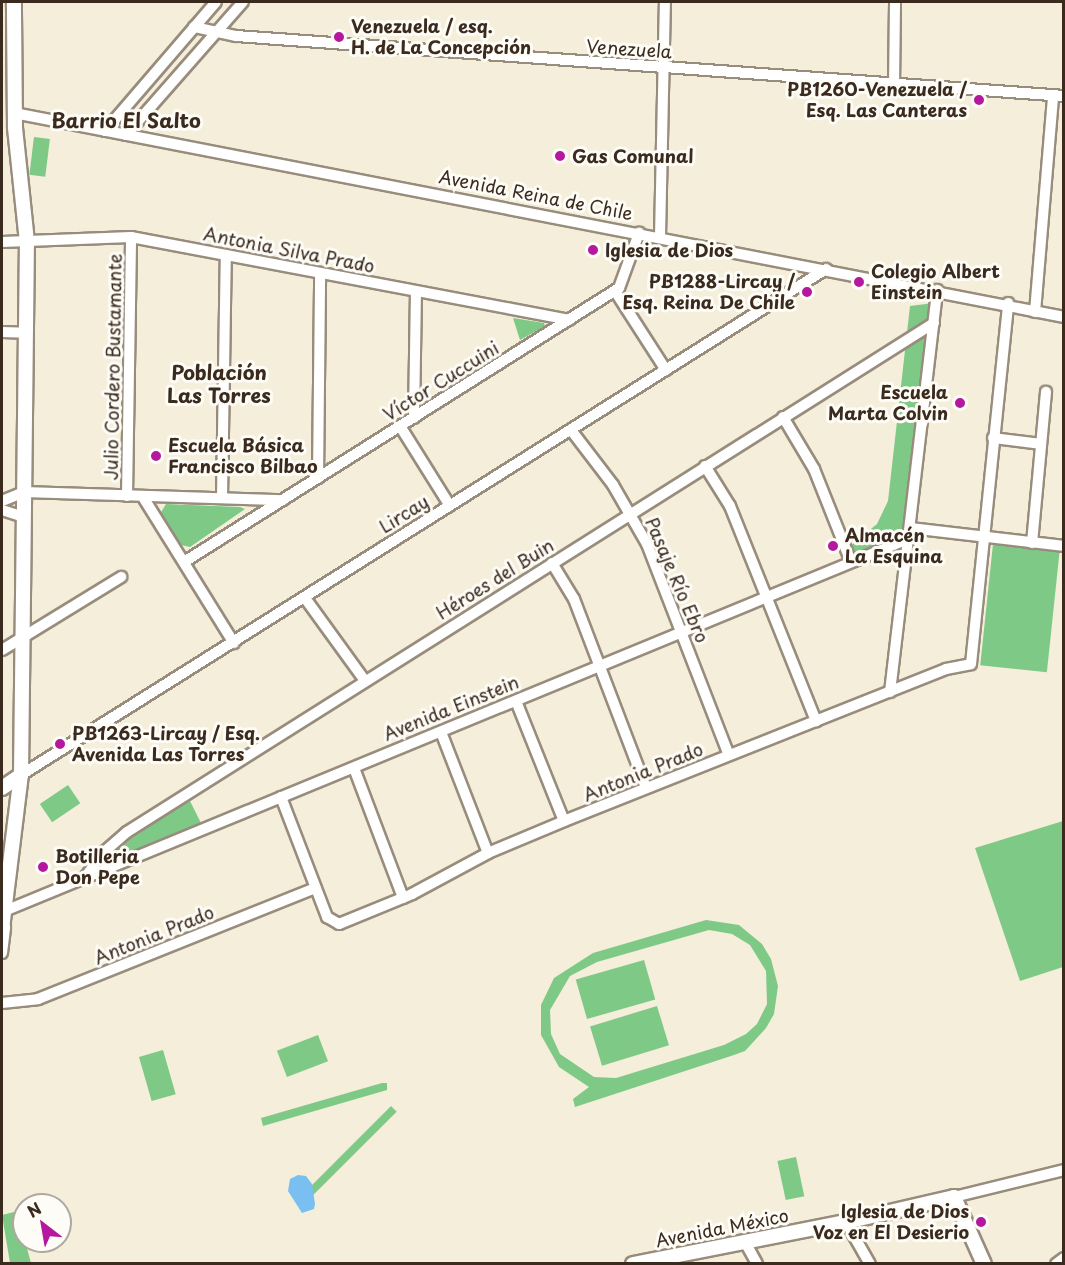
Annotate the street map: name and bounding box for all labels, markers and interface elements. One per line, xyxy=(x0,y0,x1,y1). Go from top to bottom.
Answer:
place label: Venezuela / esq. H. de La Concepción xyxy=(351,16,534,58)
marker: Venezuela / esq. H. de La Concepción xyxy=(332,30,346,44)
street label: Venezuela xyxy=(585,35,673,63)
place label: PB1260-Venezuela / Esq. Las Canteras xyxy=(787,79,967,122)
marker: PB1260-Venezuela / Esq. Las Canteras xyxy=(972,93,986,107)
district label: Barrio El Salto xyxy=(51,108,201,132)
place label: Gas Comunal xyxy=(572,145,694,167)
marker: Gas Comunal xyxy=(553,149,567,163)
street label: Avenida Reina de Chile xyxy=(436,165,636,225)
street label: Antonia Silva Prado xyxy=(202,223,376,277)
place label: Iglesia de Dios xyxy=(605,239,733,261)
marker: Iglesia de Dios xyxy=(586,243,600,257)
street label: Julio Cordero Bustamante xyxy=(100,254,126,480)
place label: Colegio Albert Einstein xyxy=(871,261,1001,304)
place label: PB1288-Lircay / Esq. Reina De Chile xyxy=(622,271,795,314)
marker: Colegio Albert Einstein xyxy=(852,275,866,289)
marker: PB1288-Lircay / Esq. Reina De Chile xyxy=(800,285,814,299)
street label: Víctor Cuccuini xyxy=(379,337,503,425)
district label: Población Las Torres xyxy=(167,360,271,407)
place label: Escuela Marta Colvin xyxy=(827,382,948,424)
marker: Escuela Marta Colvin xyxy=(953,396,967,410)
place label: Escuela Básica Francisco Bilbao xyxy=(168,435,318,478)
marker: Escuela Básica Francisco Bilbao xyxy=(149,449,163,463)
street label: Lircay xyxy=(375,490,433,538)
street label: Pasaje Río Ebro xyxy=(641,514,713,646)
place label: Almacén La Esquina xyxy=(845,525,943,568)
street label: Héroes del Buin xyxy=(432,534,558,624)
marker: Almacén La Esquina xyxy=(826,539,840,553)
street label: Avenida Einstein xyxy=(380,671,522,745)
place label: PB1263-Lircay / Esq. Avenida Las Torres xyxy=(72,723,261,766)
marker: PB1263-Lircay / Esq. Avenida Las Torres xyxy=(53,737,67,751)
street label: Antonia Prado xyxy=(581,739,705,805)
place label: Botilleria Don Pepe xyxy=(55,846,139,888)
marker: Botilleria Don Pepe xyxy=(36,860,50,874)
street label: Antonia Prado xyxy=(92,902,216,968)
north arrow xyxy=(12,1193,72,1253)
text: N xyxy=(22,1196,45,1223)
place label: Iglesia de Dios Voz en El Desierio xyxy=(809,1201,969,1244)
street label: Avenida México xyxy=(654,1205,790,1251)
marker: Iglesia de Dios Voz en El Desierio xyxy=(974,1215,988,1229)

